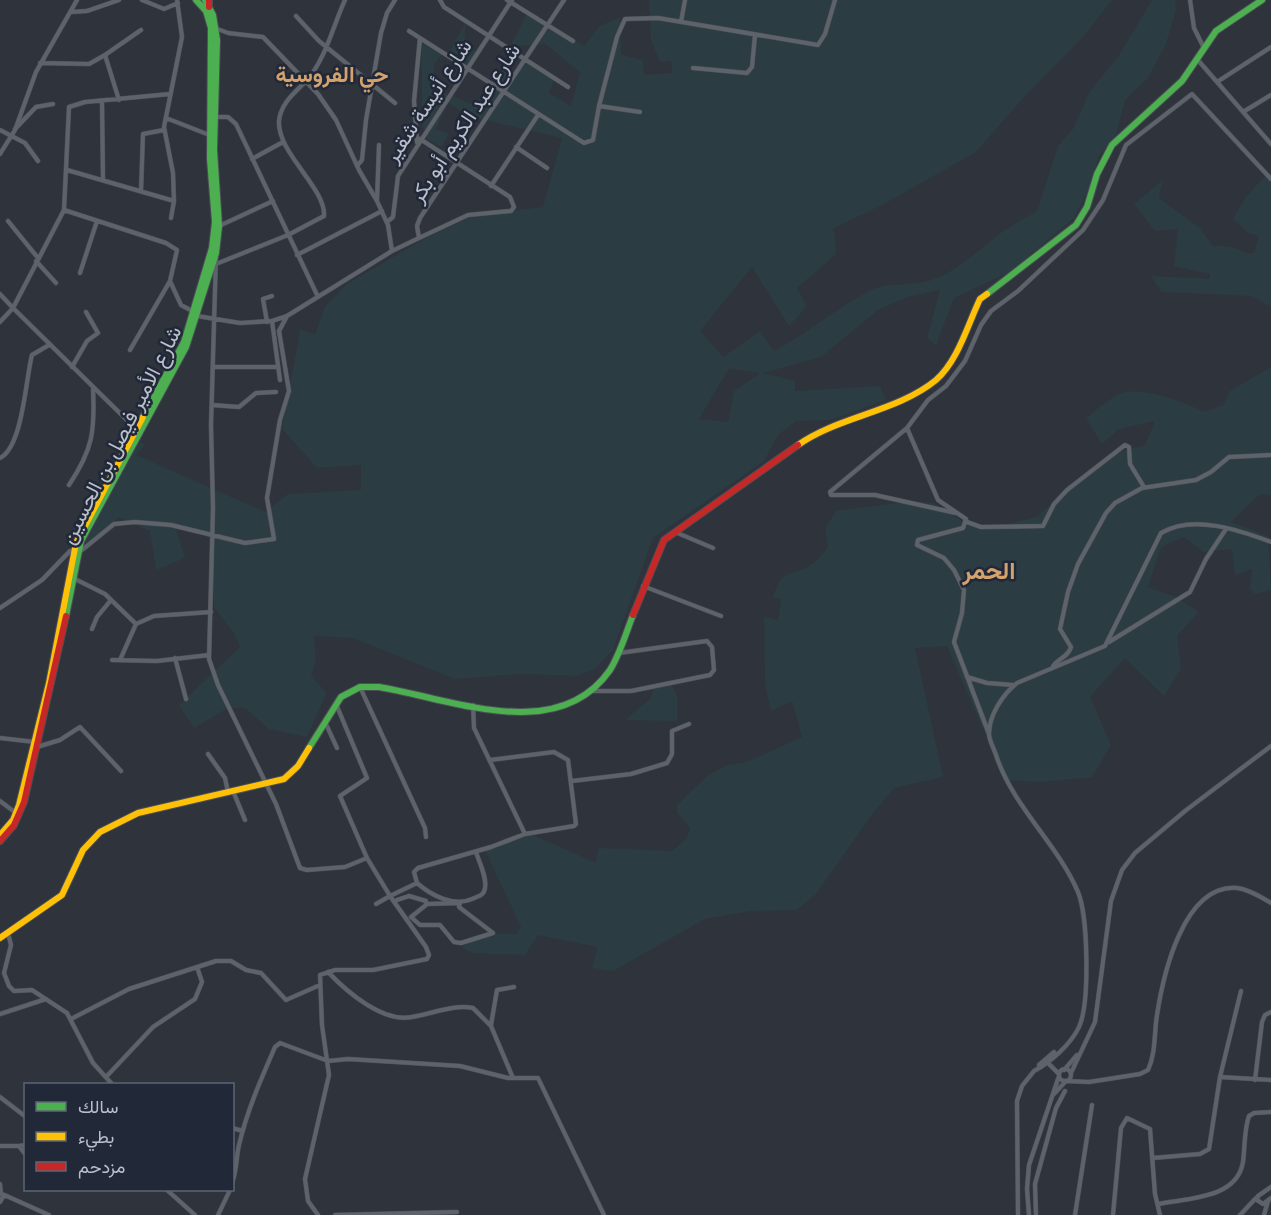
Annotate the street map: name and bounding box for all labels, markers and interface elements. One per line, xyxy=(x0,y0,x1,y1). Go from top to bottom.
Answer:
street label: شارع أنيسة شقير xyxy=(377,34,478,169)
street label: شارع عبد الكريم أبو بكر xyxy=(402,38,527,209)
district label: حي الفروسية xyxy=(275,60,389,93)
street label: شارع الأمير فيصل بن الحسين xyxy=(54,321,188,549)
district label: الحمر xyxy=(961,555,1016,586)
legend xyxy=(24,1083,234,1191)
text: سالك xyxy=(78,1095,118,1118)
text: بطيء xyxy=(78,1125,114,1152)
text: مزدحم xyxy=(78,1155,125,1179)

